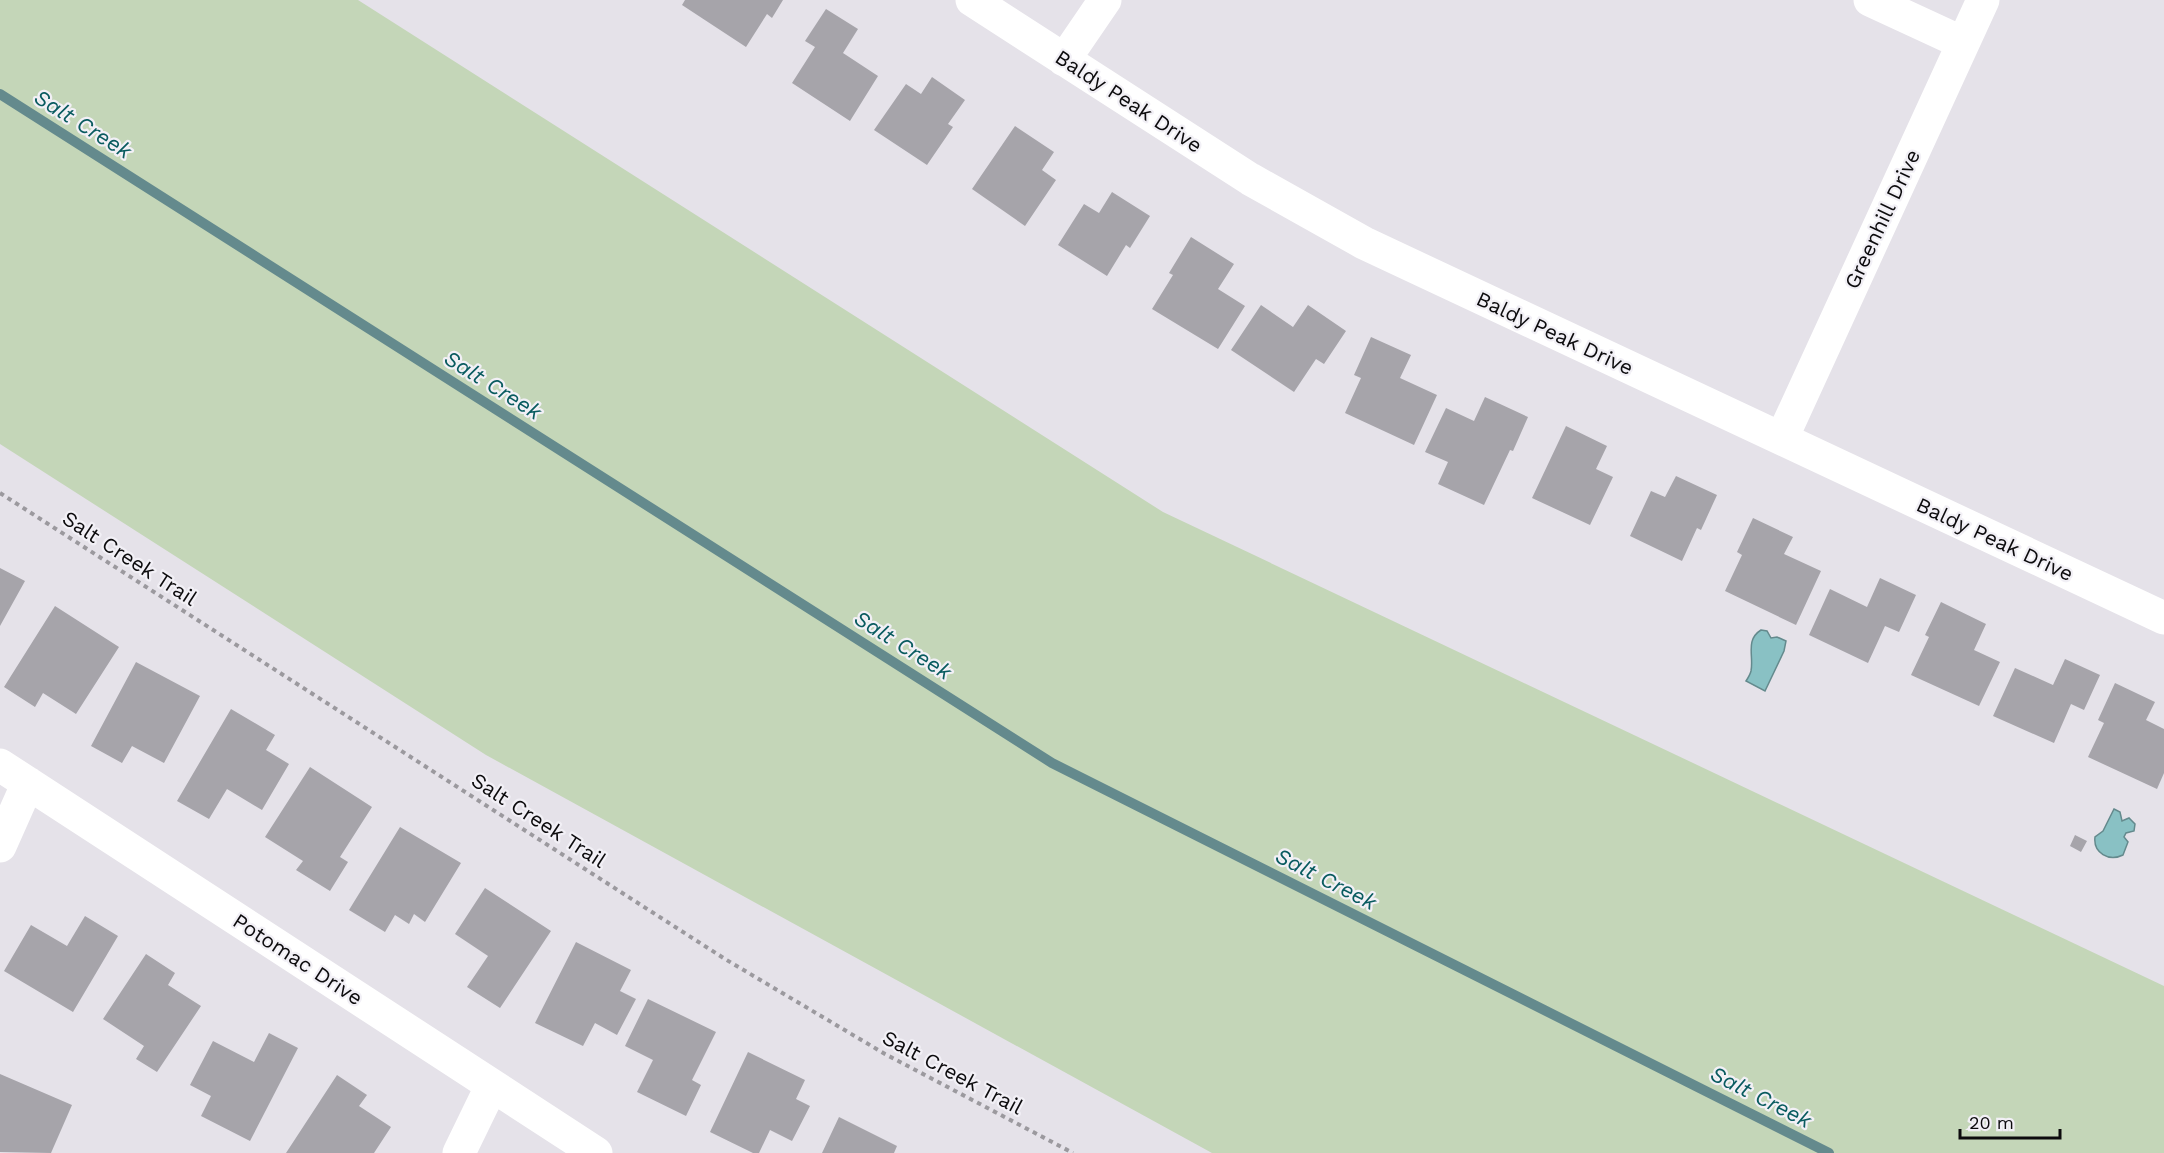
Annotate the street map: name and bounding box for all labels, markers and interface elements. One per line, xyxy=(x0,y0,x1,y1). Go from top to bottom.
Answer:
street label: Baldy Peak Drive xyxy=(1051,44,1207,158)
water label: Salt Creek xyxy=(30,84,137,164)
street label: Greenhill Drive xyxy=(1839,145,1925,293)
street label: Baldy Peak Drive xyxy=(1473,286,1637,380)
water label: Salt Creek xyxy=(440,345,547,425)
street label: Baldy Peak Drive xyxy=(1913,492,2077,586)
street label: Salt Creek Trail xyxy=(58,505,202,611)
water label: Salt Creek xyxy=(850,605,957,685)
street label: Salt Creek Trail xyxy=(467,767,611,873)
water label: Salt Creek xyxy=(1271,843,1382,916)
street label: Potomac Drive xyxy=(229,908,367,1010)
street label: Salt Creek Trail xyxy=(879,1024,1028,1120)
water label: Salt Creek xyxy=(1706,1061,1817,1134)
scale bar xyxy=(1960,1102,2060,1140)
text: 20 m xyxy=(1969,1112,2014,1133)

